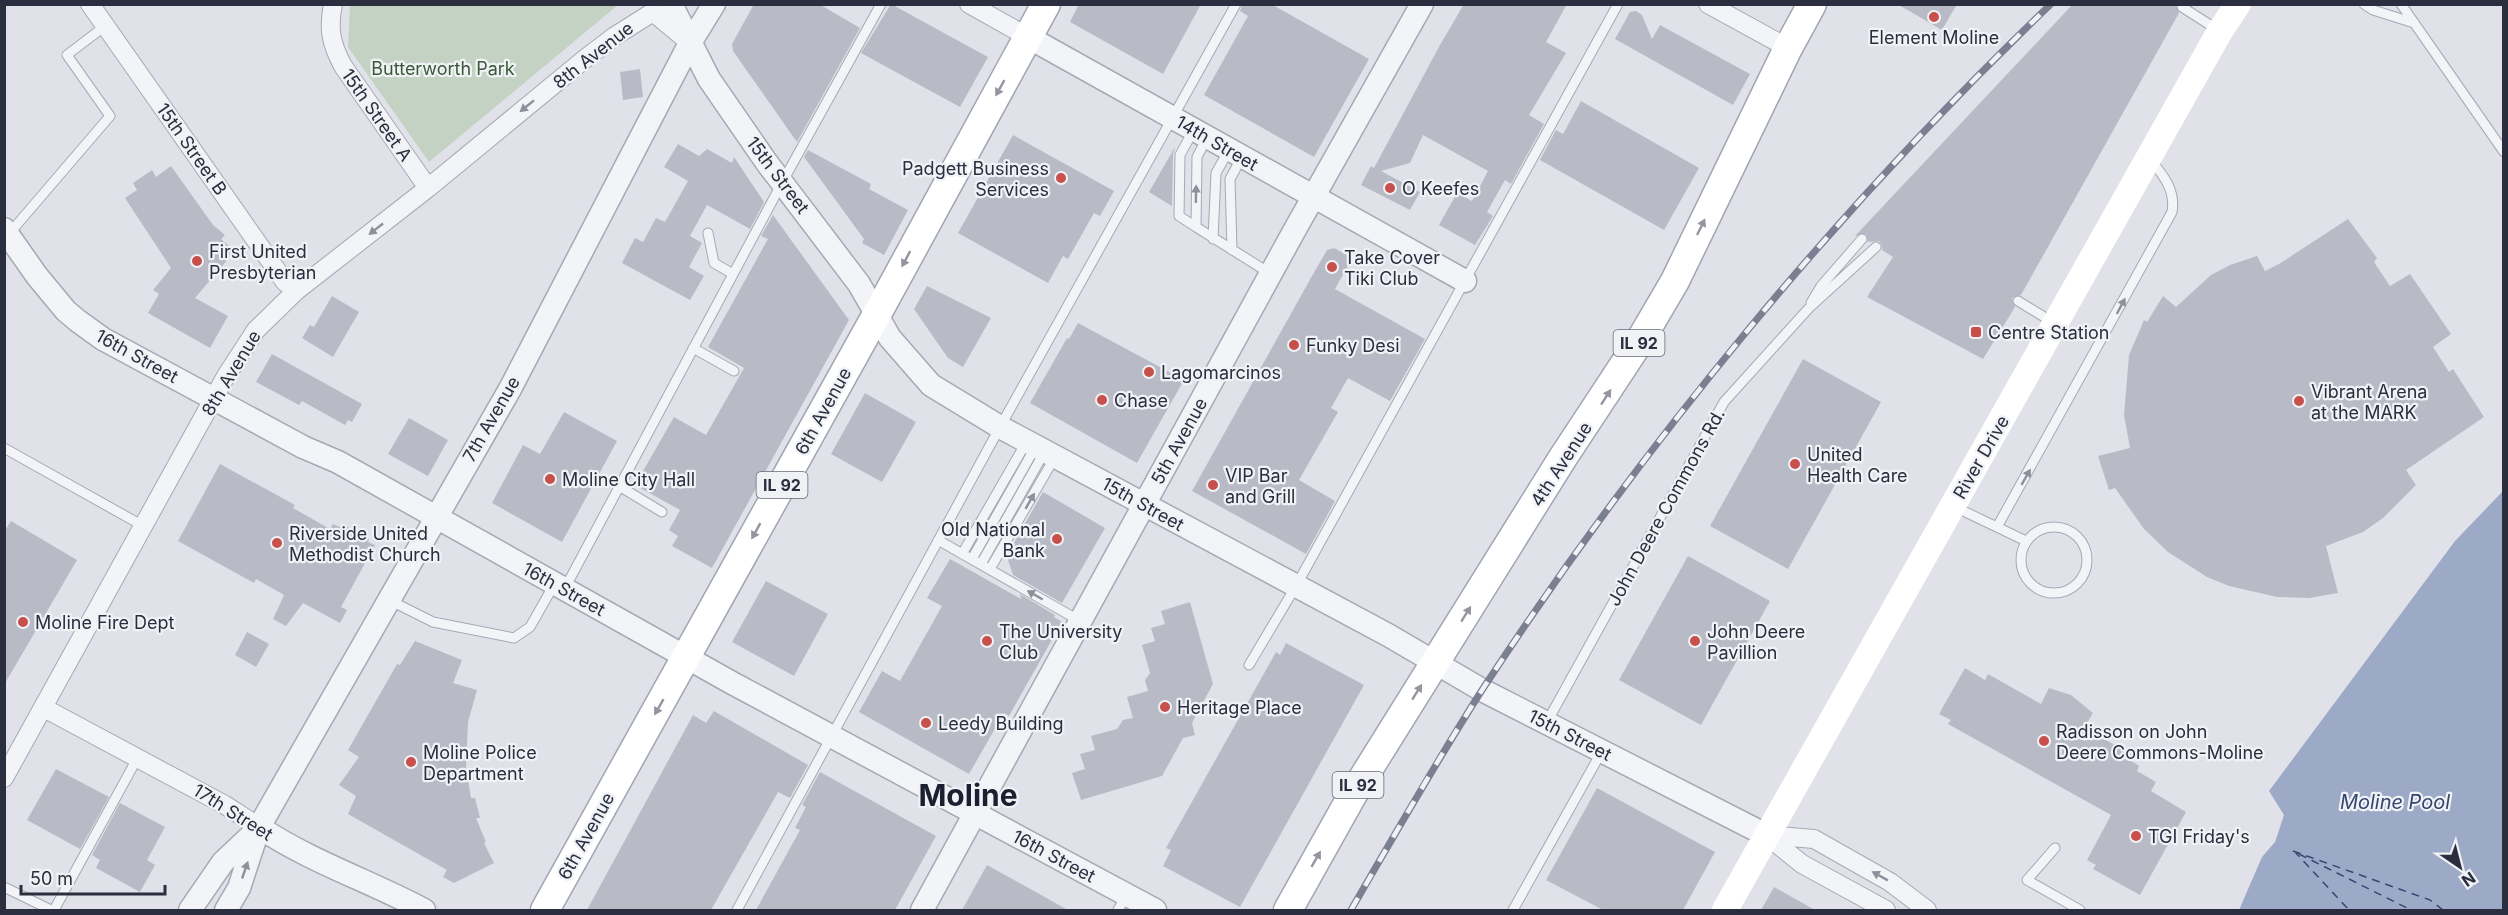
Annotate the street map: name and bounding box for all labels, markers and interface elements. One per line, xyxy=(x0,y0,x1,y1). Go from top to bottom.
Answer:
marker: Element Moline xyxy=(1927,10,1941,24)
street label: 8th Avenue xyxy=(549,17,637,93)
place label: Element Moline xyxy=(1869,27,1999,48)
park label: Butterworth Park xyxy=(371,58,515,79)
street label: 15th Street A xyxy=(337,65,417,165)
one-way arrow xyxy=(995,80,1005,97)
street label: 15th Street B xyxy=(153,99,231,199)
one-way arrow xyxy=(519,100,535,113)
street label: 14th Street xyxy=(1172,111,1262,175)
street label: 15th Street xyxy=(742,132,814,218)
place label: Padgett Business Services xyxy=(902,158,1049,200)
marker: Padgett Business Services xyxy=(1054,171,1068,185)
place label: O Keefes xyxy=(1402,178,1479,199)
marker: O Keefes xyxy=(1383,181,1397,195)
one-way arrow xyxy=(1191,185,1201,204)
one-way arrow xyxy=(1695,218,1705,236)
one-way arrow xyxy=(368,222,383,234)
place label: First United Presbyterian xyxy=(209,241,316,283)
place label: Take Cover Tiki Club xyxy=(1344,247,1440,289)
one-way arrow xyxy=(901,250,911,267)
marker: First United Presbyterian xyxy=(190,254,204,268)
marker: Take Cover Tiki Club xyxy=(1325,260,1339,274)
one-way arrow xyxy=(2116,297,2126,314)
place label: Centre Station xyxy=(1988,322,2110,343)
street label: 16th Street xyxy=(92,325,182,387)
marker: Centre Station xyxy=(1969,325,1983,339)
street label: 8th Avenue xyxy=(197,326,265,420)
road number: IL 92 xyxy=(1614,330,1664,356)
place label: Funky Desi xyxy=(1306,335,1400,356)
marker: Funky Desi xyxy=(1287,338,1301,352)
place label: Lagomarcinos xyxy=(1161,362,1281,383)
street label: 6th Avenue xyxy=(791,364,855,458)
marker: Lagomarcinos xyxy=(1142,365,1156,379)
street label: 7th Avenue xyxy=(458,373,524,465)
place label: Vibrant Arena at the MARK xyxy=(2311,381,2427,423)
one-way arrow xyxy=(1600,389,1611,405)
place label: Chase xyxy=(1114,390,1168,411)
marker: Chase xyxy=(1095,393,1109,407)
street label: 5th Avenue xyxy=(1147,394,1211,488)
marker: Vibrant Arena at the MARK xyxy=(2292,394,2306,408)
street label: John Deere Commons Rd. xyxy=(1603,405,1729,609)
street label: River Drive xyxy=(1949,412,2013,502)
street label: 4th Avenue xyxy=(1526,418,1596,510)
place label: United Health Care xyxy=(1807,444,1908,486)
marker: United Health Care xyxy=(1788,457,1802,471)
place label: VIP Bar and Grill xyxy=(1225,465,1295,507)
place label: Moline City Hall xyxy=(562,469,695,490)
one-way arrow xyxy=(2021,469,2032,485)
marker: Moline City Hall xyxy=(543,472,557,486)
road number: IL 92 xyxy=(756,472,808,498)
street label: 15th Street xyxy=(1098,473,1188,535)
marker: VIP Bar and Grill xyxy=(1206,478,1220,492)
one-way arrow xyxy=(1025,492,1035,509)
place label: Old National Bank xyxy=(941,519,1045,561)
place label: Riverside United Methodist Church xyxy=(289,523,441,565)
one-way arrow xyxy=(751,523,762,539)
marker: Old National Bank xyxy=(1050,532,1064,546)
marker: Riverside United Methodist Church xyxy=(270,536,284,550)
street label: 16th Street xyxy=(519,558,609,620)
one-way arrow xyxy=(1026,590,1043,600)
one-way arrow xyxy=(1460,606,1471,622)
place label: Moline Fire Dept xyxy=(35,612,174,633)
marker: Moline Fire Dept xyxy=(16,615,30,629)
place label: The University Club xyxy=(999,621,1122,663)
place label: John Deere Pavillion xyxy=(1707,621,1805,663)
marker: The University Club xyxy=(980,634,994,648)
marker: John Deere Pavillion xyxy=(1688,634,1702,648)
one-way arrow xyxy=(1411,685,1423,701)
place label: Heritage Place xyxy=(1177,697,1302,718)
one-way arrow xyxy=(653,699,664,715)
marker: Heritage Place xyxy=(1158,700,1172,714)
street label: 15th Street xyxy=(1525,705,1615,765)
place label: Leedy Building xyxy=(938,713,1064,734)
marker: Leedy Building xyxy=(919,716,933,730)
place label: Radisson on John Deere Commons-Moline xyxy=(2056,721,2264,763)
marker: Radisson on John Deere Commons-Moline xyxy=(2037,734,2051,748)
place label: Moline Police Department xyxy=(423,742,537,784)
marker: Moline Police Department xyxy=(404,755,418,769)
road number: IL 92 xyxy=(1332,772,1384,798)
district label: Moline xyxy=(918,777,1018,813)
street label: 17th Street xyxy=(189,779,277,845)
street label: 6th Avenue xyxy=(554,789,618,883)
water label: Moline Pool xyxy=(2340,790,2450,814)
street label: 16th Street xyxy=(1009,825,1099,887)
place label: TGI Friday's xyxy=(2148,826,2250,847)
marker: TGI Friday's xyxy=(2129,829,2143,843)
north arrow xyxy=(2430,837,2490,897)
one-way arrow xyxy=(1310,851,1321,867)
scale bar xyxy=(21,858,165,896)
one-way arrow xyxy=(241,861,251,879)
text: 50 m xyxy=(30,868,73,889)
text: N xyxy=(2458,868,2479,891)
one-way arrow xyxy=(1872,871,1888,882)

